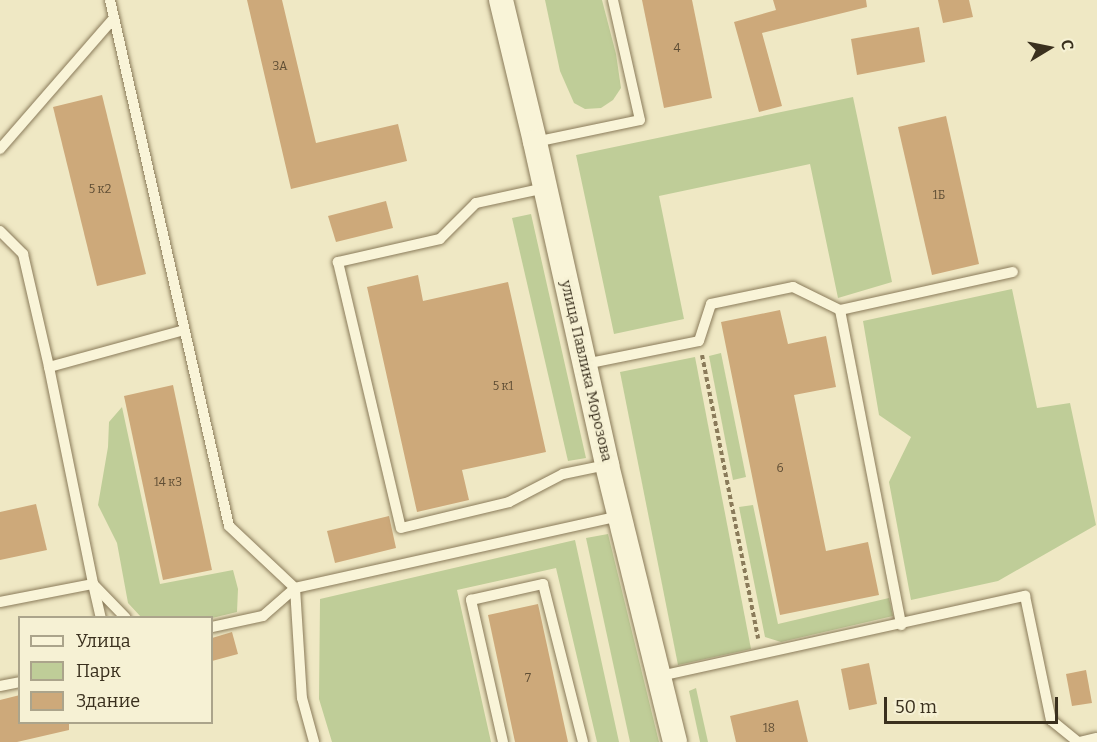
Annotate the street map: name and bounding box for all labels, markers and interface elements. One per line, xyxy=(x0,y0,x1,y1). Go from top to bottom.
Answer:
north arrow xyxy=(1019,18,1079,78)
text: С xyxy=(1057,38,1077,51)
house number: 4 xyxy=(673,42,681,56)
house number: 3А xyxy=(273,60,287,74)
house number: 5 к2 xyxy=(89,183,111,197)
house number: 1Б xyxy=(933,189,945,203)
street label: улица Павлика Морозова xyxy=(556,279,616,463)
house number: 5 к1 xyxy=(493,380,513,394)
house number: 6 xyxy=(776,462,784,476)
house number: 14 к3 xyxy=(154,476,182,490)
legend xyxy=(18,616,213,724)
text: Улица xyxy=(76,630,131,652)
text: Парк xyxy=(76,660,121,682)
house number: 7 xyxy=(525,672,531,686)
scale bar xyxy=(887,685,1061,723)
text: Здание xyxy=(76,690,140,712)
text: 50 m xyxy=(895,696,937,718)
house number: 18 xyxy=(763,722,775,736)

